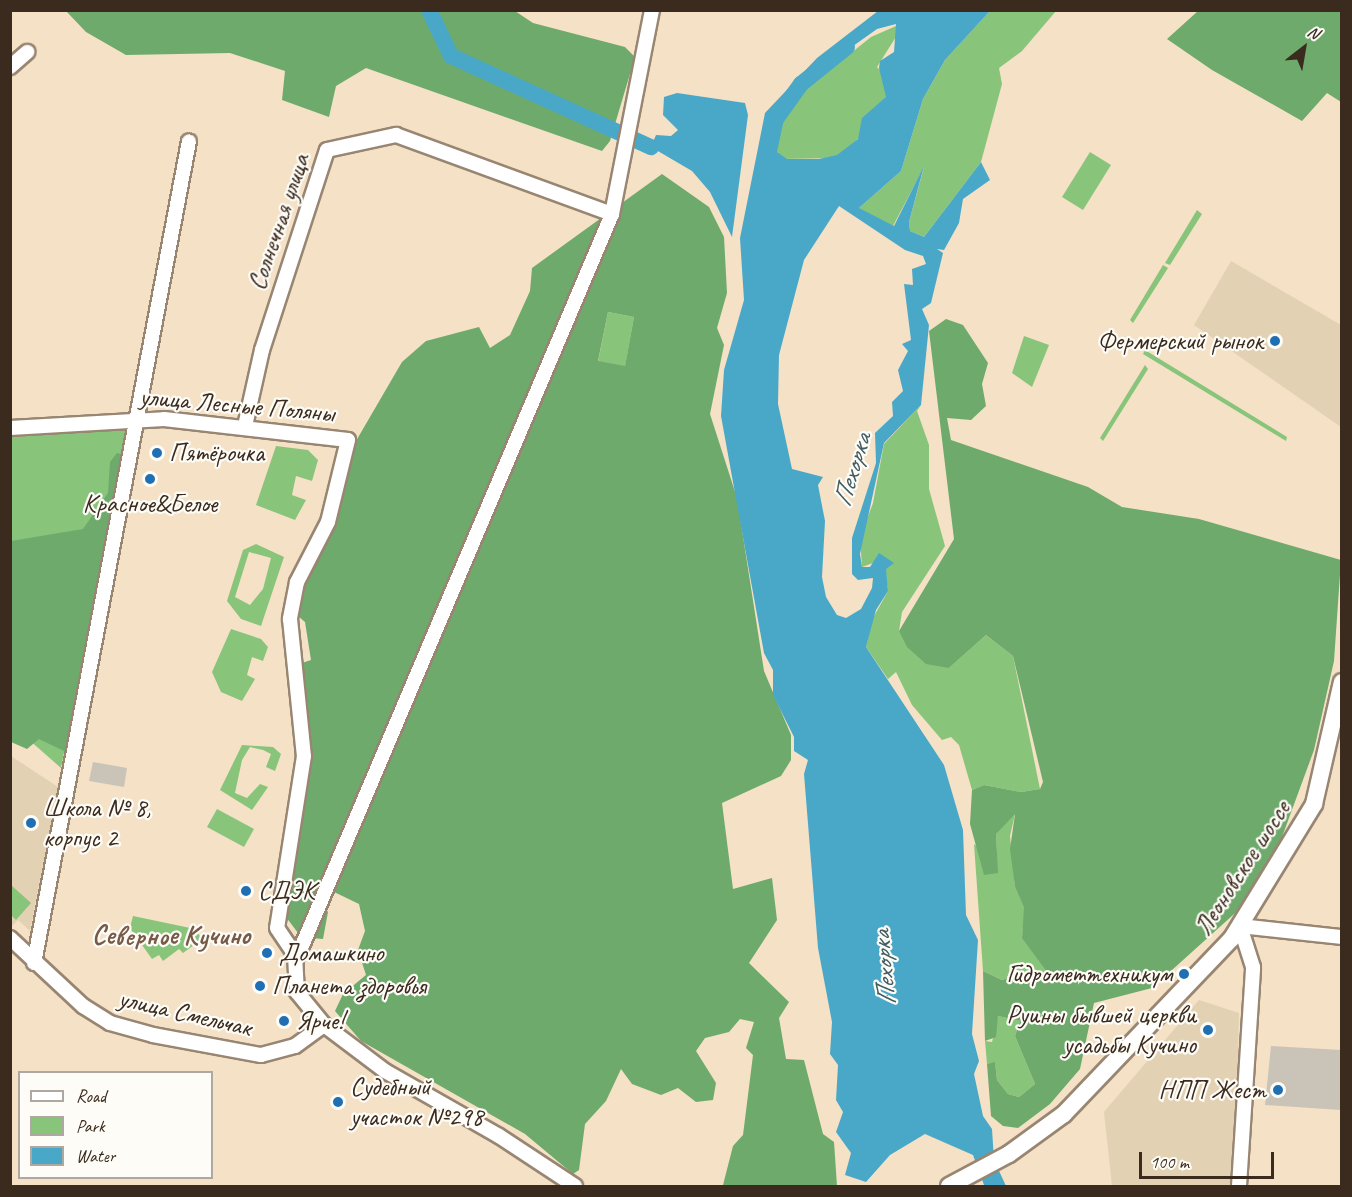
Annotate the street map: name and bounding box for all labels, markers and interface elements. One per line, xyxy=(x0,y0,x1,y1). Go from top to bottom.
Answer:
north arrow xyxy=(1274,18,1334,78)
text: N xyxy=(1304,21,1323,44)
street label: Солнечная улица xyxy=(241,149,317,295)
place label: Фермерский рынок xyxy=(1097,325,1263,357)
marker: Фермерский рынок xyxy=(1268,334,1282,348)
street label: улица Лесные Поляны xyxy=(139,381,335,429)
water label: Пехорка xyxy=(826,429,878,511)
place label: Пятёрочка xyxy=(169,437,264,469)
marker: Пятёрочка xyxy=(150,446,164,460)
marker: Красное&Белое xyxy=(143,472,157,486)
place label: Красное&Белое xyxy=(83,488,217,520)
place label: Школа № 8, корпус 2 xyxy=(43,792,151,854)
street label: Леоновское шоссе xyxy=(1187,794,1297,942)
marker: Школа № 8, корпус 2 xyxy=(24,816,38,830)
place label: СДЭК xyxy=(258,875,315,907)
marker: СДЭК xyxy=(239,884,253,898)
district label: Северное Кучино xyxy=(91,920,251,952)
water label: Пехорка xyxy=(865,929,903,1007)
place label: Домашкино xyxy=(279,937,384,969)
marker: Домашкино xyxy=(260,946,274,960)
place label: Гидрометтехникум xyxy=(1007,958,1172,990)
marker: Гидрометтехникум xyxy=(1177,967,1191,981)
place label: Планета здоровья xyxy=(272,970,426,1002)
marker: Планета здоровья xyxy=(253,979,267,993)
street label: улица Смельчак xyxy=(116,983,254,1043)
place label: Руины бывшей церкви усадьбы Кучино xyxy=(1007,999,1196,1060)
place label: Ярче! xyxy=(296,1005,344,1037)
marker: Ярче! xyxy=(277,1014,291,1028)
marker: Руины бывшей церкви усадьбы Кучино xyxy=(1201,1023,1215,1037)
legend xyxy=(18,1071,213,1179)
place label: Судебный участок №298 xyxy=(350,1071,483,1132)
place label: НПП Жест xyxy=(1159,1074,1266,1106)
marker: НПП Жест xyxy=(1271,1083,1285,1097)
text: Road xyxy=(76,1085,106,1107)
marker: Судебный участок №298 xyxy=(331,1095,345,1109)
text: Park xyxy=(76,1115,105,1137)
scale bar xyxy=(1142,1140,1277,1178)
text: Water xyxy=(76,1145,115,1167)
text: 100 m xyxy=(1150,1151,1189,1173)

